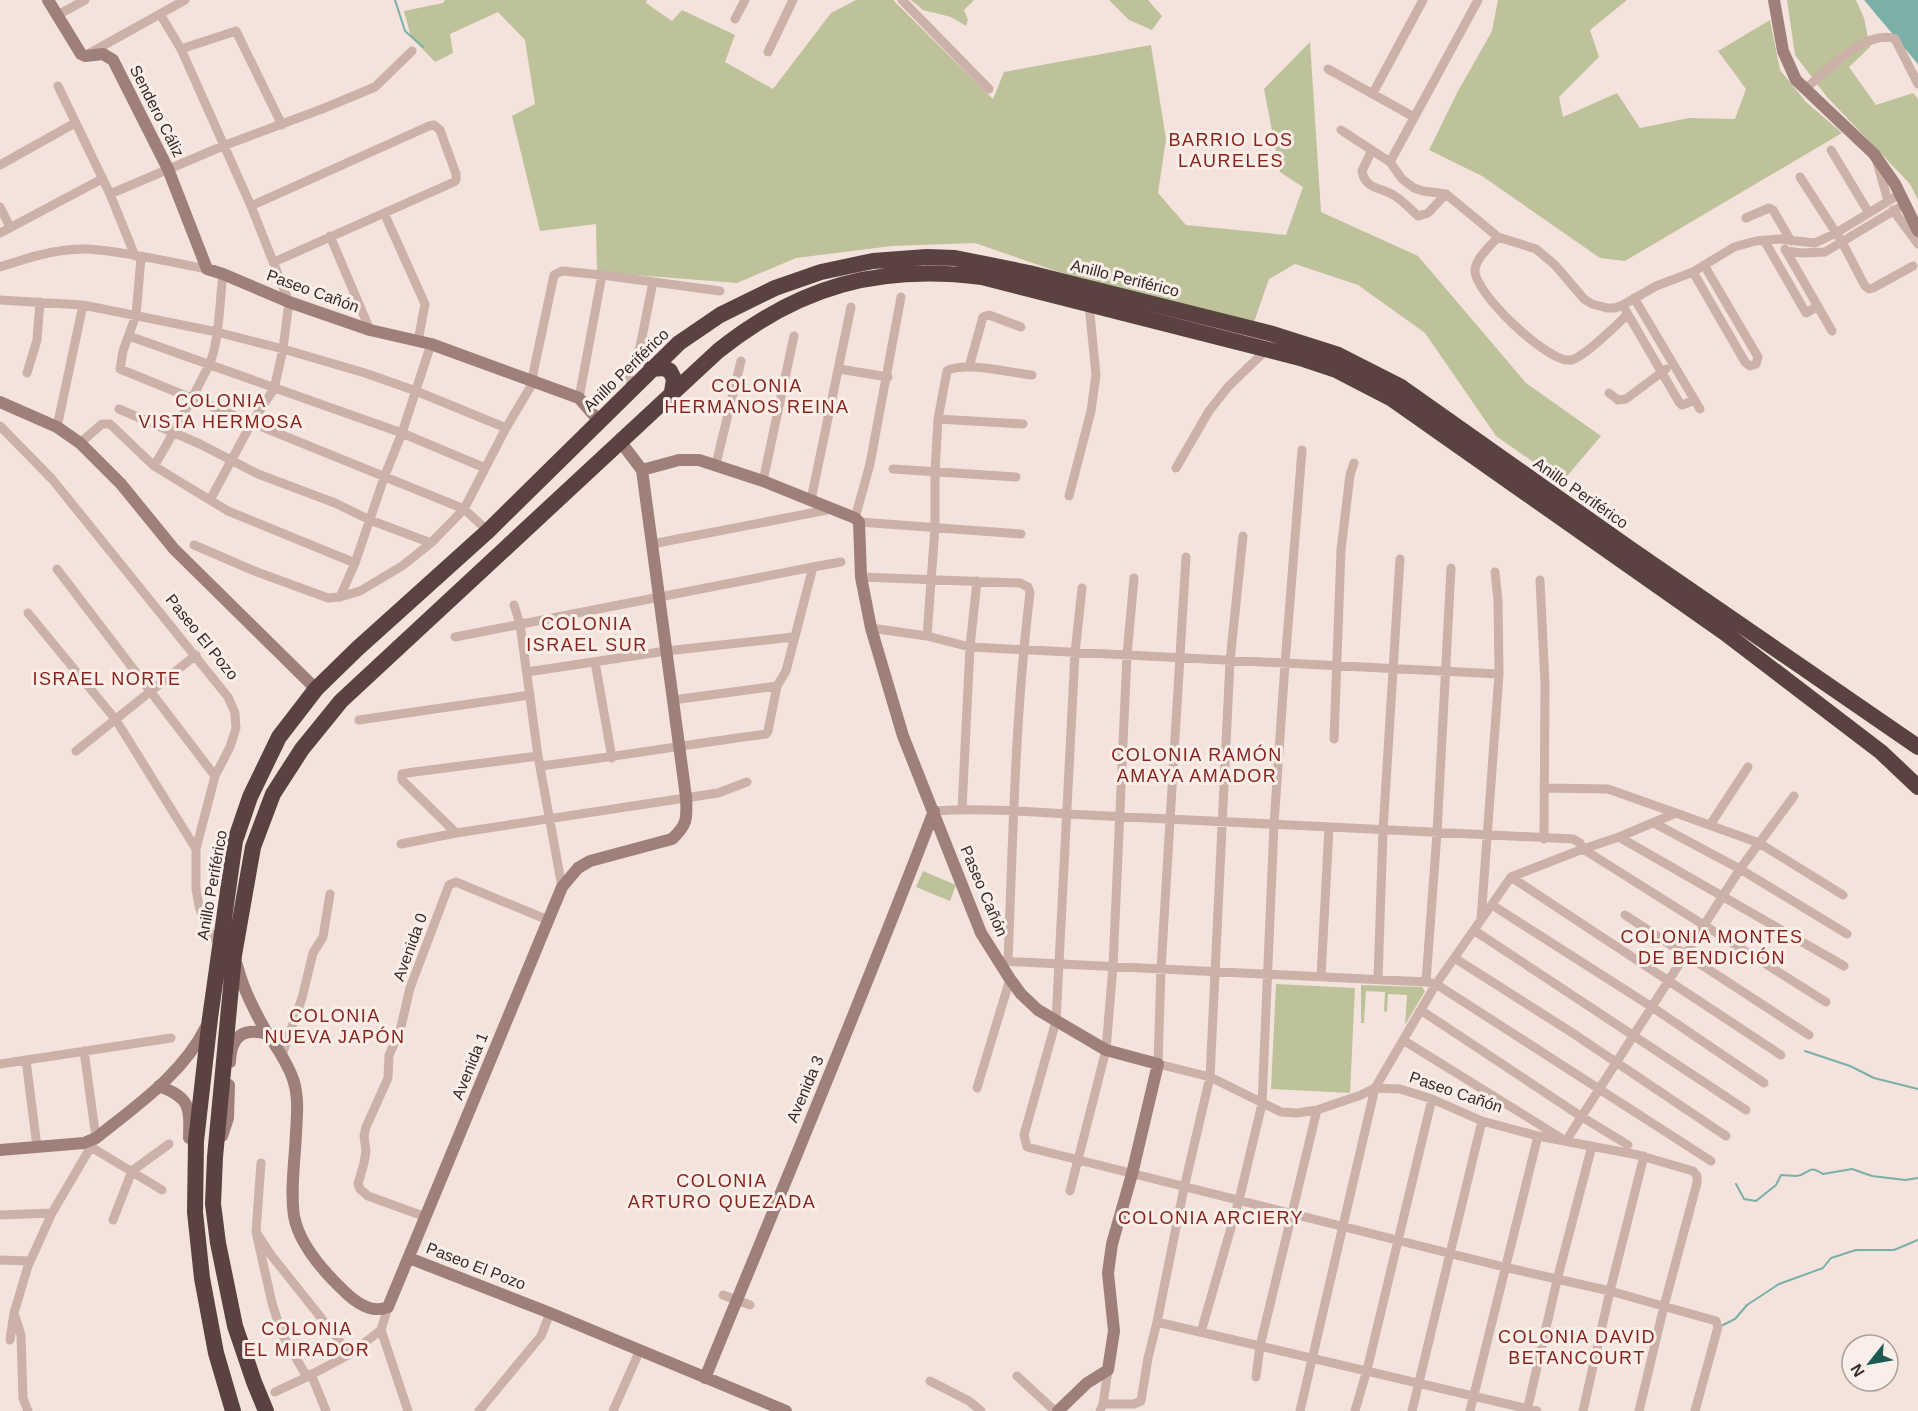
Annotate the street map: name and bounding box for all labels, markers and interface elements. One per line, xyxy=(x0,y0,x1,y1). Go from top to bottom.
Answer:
street label: Sendero Cáliz xyxy=(127,62,187,160)
district label: BARRIO LOS LAURELES xyxy=(1168,130,1294,171)
street label: Anillo Periférico xyxy=(1069,256,1181,300)
street label: Paseo Cañón xyxy=(265,266,361,316)
street label: Anillo Periférico xyxy=(580,325,672,415)
district label: COLONIA HERMANOS REINA xyxy=(664,376,850,417)
district label: COLONIA VISTA HERMOSA xyxy=(138,391,304,432)
street label: Anillo Periférico xyxy=(1531,454,1631,532)
street label: Paseo El Pozo xyxy=(162,591,242,683)
district label: COLONIA ISRAEL SUR xyxy=(526,614,648,655)
district label: ISRAEL NORTE xyxy=(32,669,182,689)
district label: COLONIA RAMÓN AMAYA AMADOR xyxy=(1111,744,1283,786)
street label: Anillo Periférico xyxy=(194,829,230,941)
street label: Paseo Cañón xyxy=(957,843,1011,939)
street label: Avenida 0 xyxy=(390,911,430,983)
district label: COLONIA MONTES DE BENDICIÓN xyxy=(1620,927,1804,968)
district label: COLONIA NUEVA JAPÓN xyxy=(264,1006,406,1047)
street label: Avenida 1 xyxy=(449,1030,491,1102)
street label: Avenida 3 xyxy=(783,1053,827,1125)
street label: Paseo Cañón xyxy=(1407,1068,1505,1116)
district label: COLONIA ARTURO QUEZADA xyxy=(628,1171,816,1212)
district label: COLONIA ARCIERY xyxy=(1118,1208,1304,1228)
street label: Paseo El Pozo xyxy=(424,1239,528,1293)
district label: COLONIA EL MIRADOR xyxy=(244,1319,370,1360)
district label: COLONIA DAVID BETANCOURT xyxy=(1498,1327,1656,1368)
north arrow xyxy=(1840,1333,1900,1393)
text: N xyxy=(1847,1361,1868,1380)

